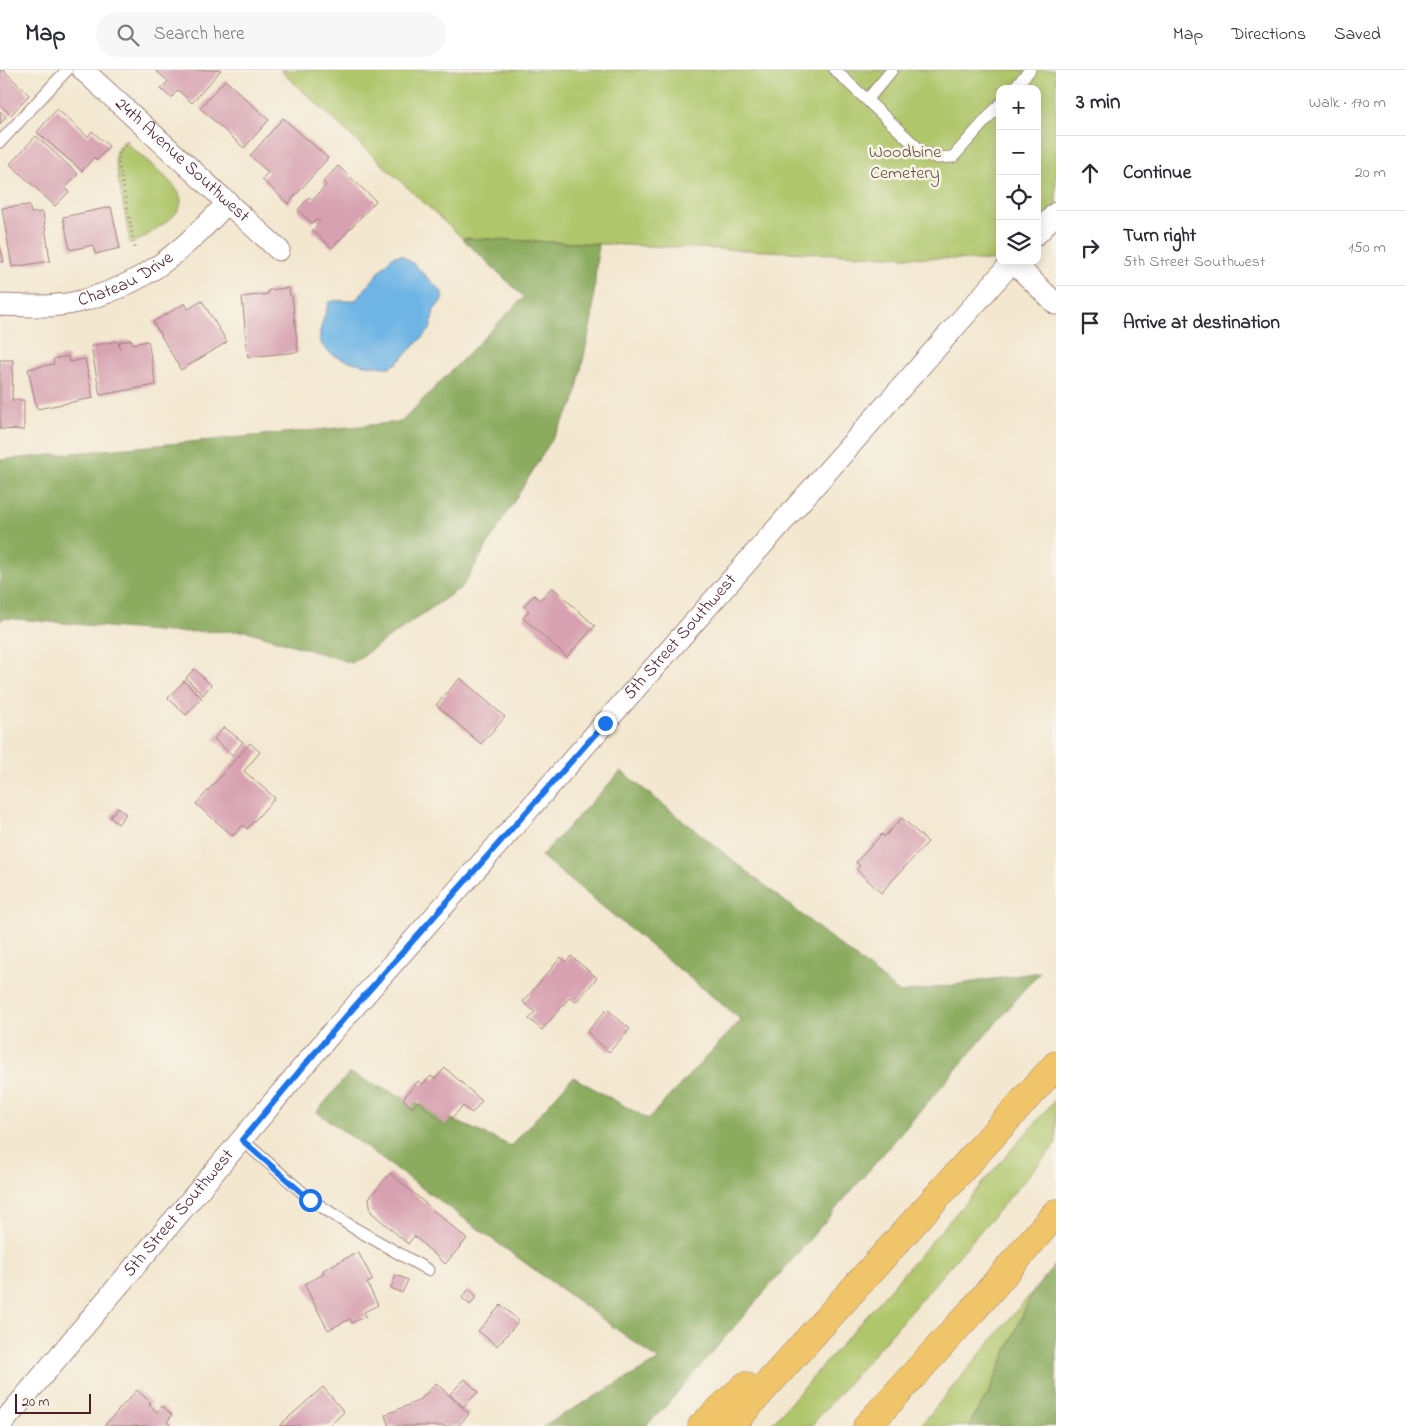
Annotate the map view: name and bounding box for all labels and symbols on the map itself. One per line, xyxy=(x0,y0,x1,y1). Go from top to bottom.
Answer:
street label: 24th Avenue Southwest xyxy=(109,92,255,229)
park label: Woodbine Cemetery xyxy=(869,140,942,187)
street label: Chateau Drive xyxy=(75,245,180,314)
street label: 5th Street Southwest xyxy=(618,569,744,706)
route end xyxy=(594,712,617,735)
street label: 5th Street Southwest xyxy=(118,1144,241,1283)
route start xyxy=(299,1189,322,1212)
scale bar xyxy=(15,1391,91,1414)

